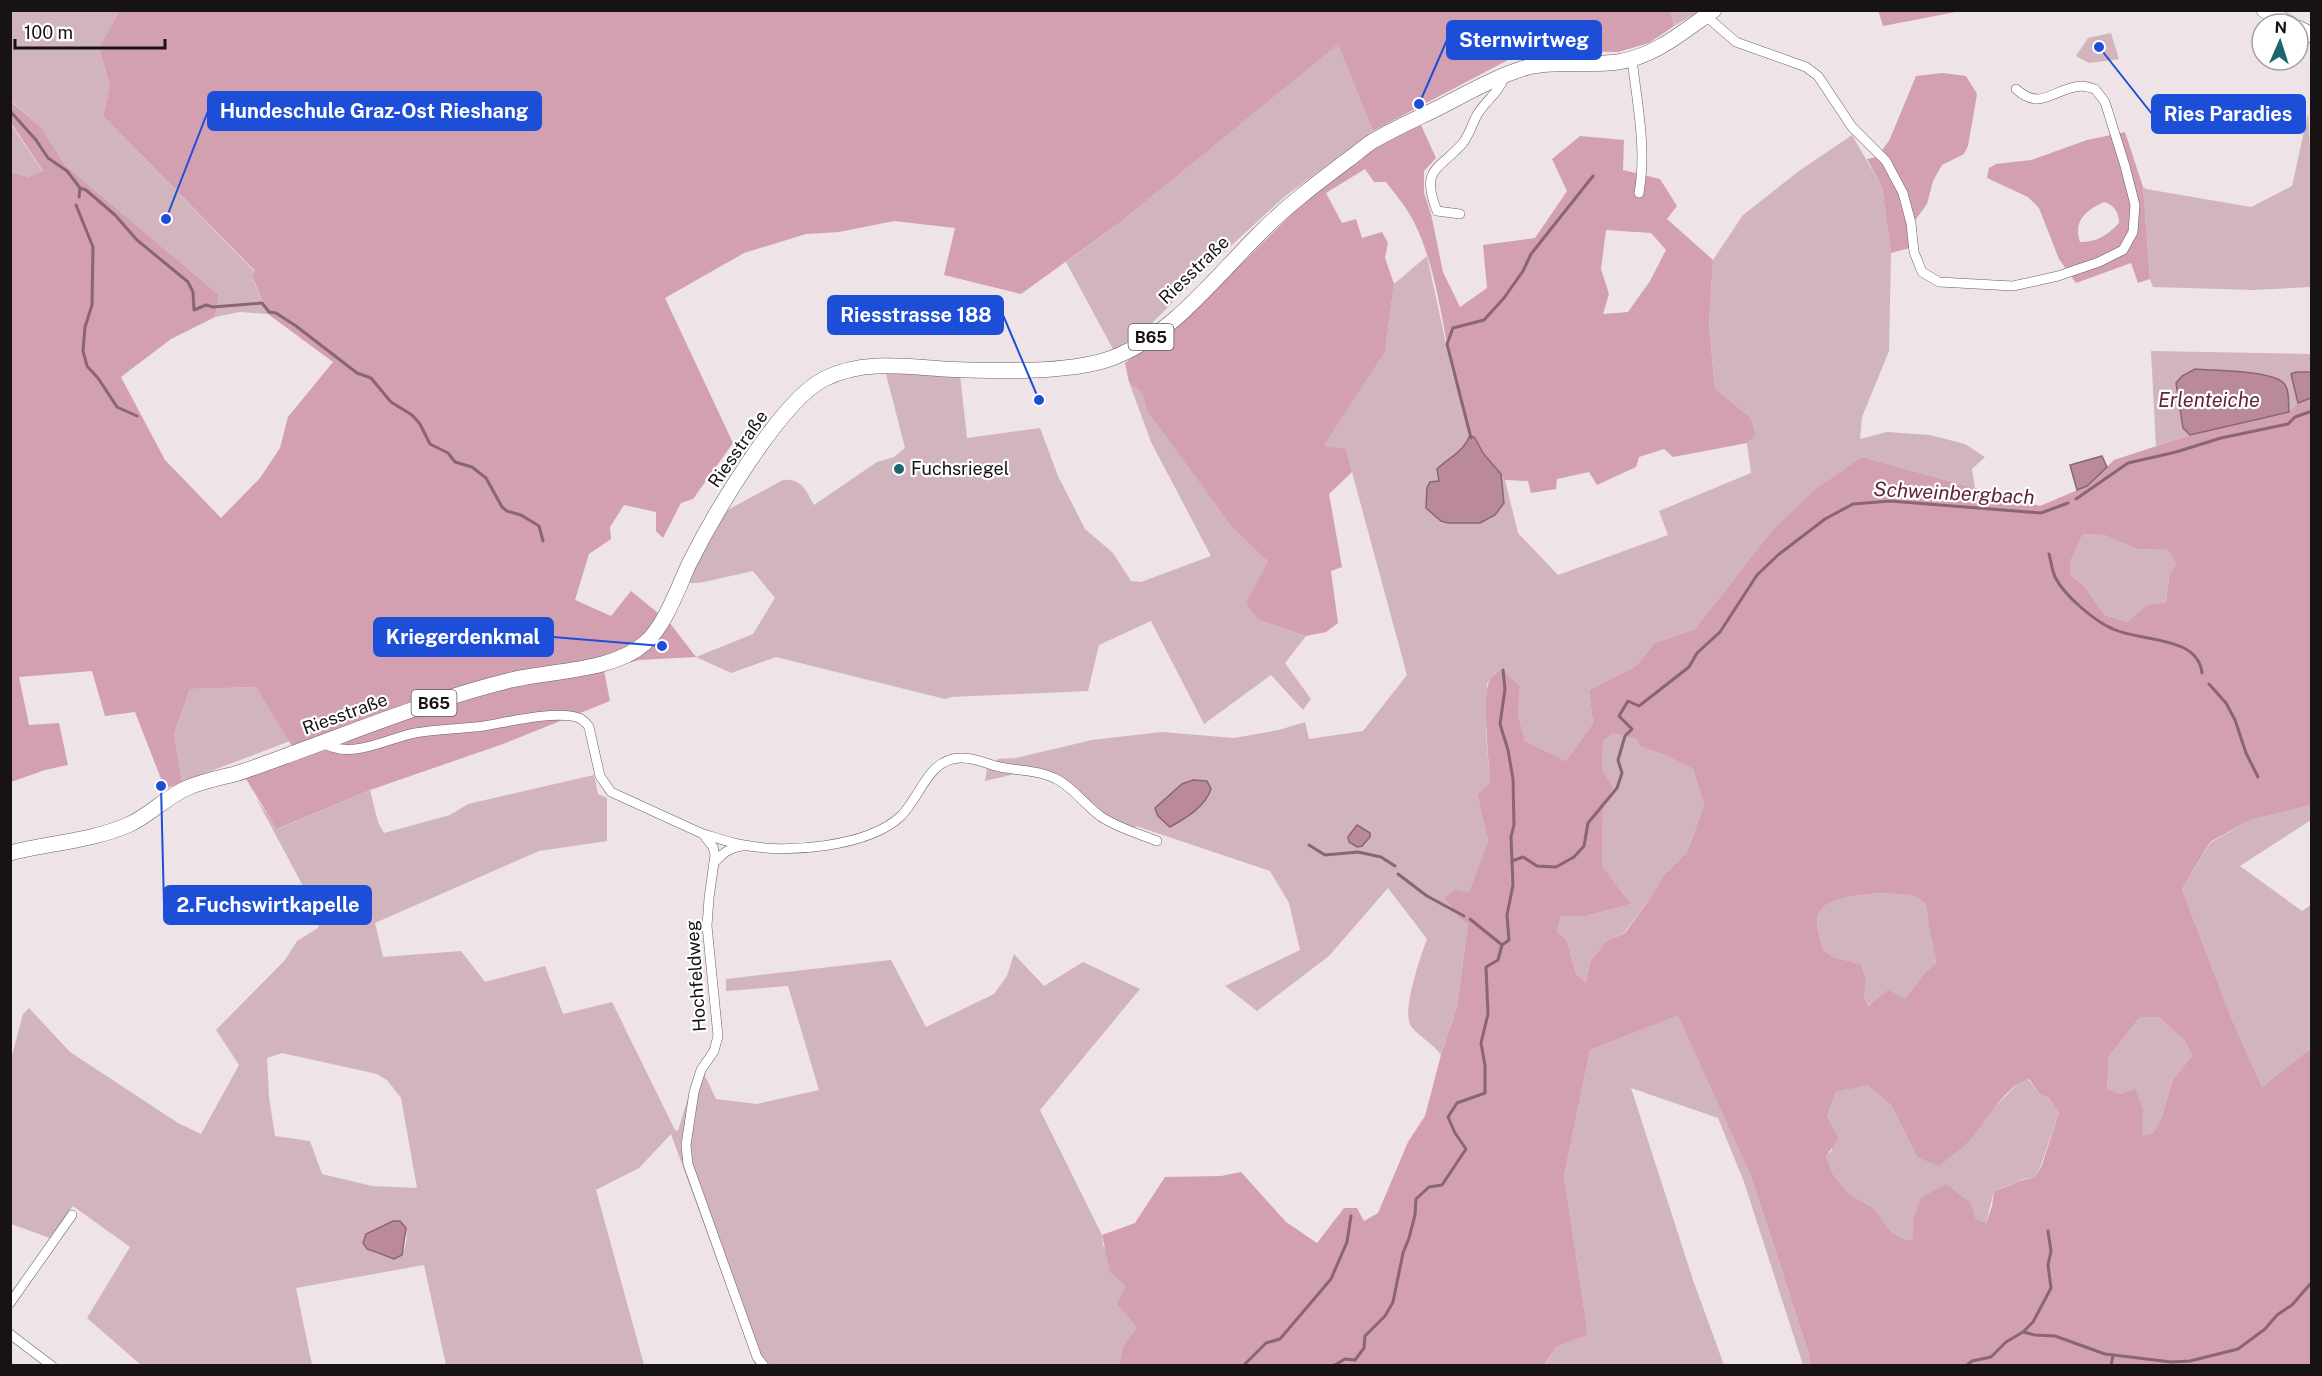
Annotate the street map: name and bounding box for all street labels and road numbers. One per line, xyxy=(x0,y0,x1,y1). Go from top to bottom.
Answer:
street label: Riesstraße xyxy=(1154,231,1233,308)
road number: B65 xyxy=(1128,324,1174,350)
street label: Riesstraße xyxy=(703,406,772,491)
street label: Riesstraße xyxy=(299,688,390,739)
road number: B65 xyxy=(412,690,456,716)
street label: Hochfeldweg xyxy=(681,920,710,1032)

